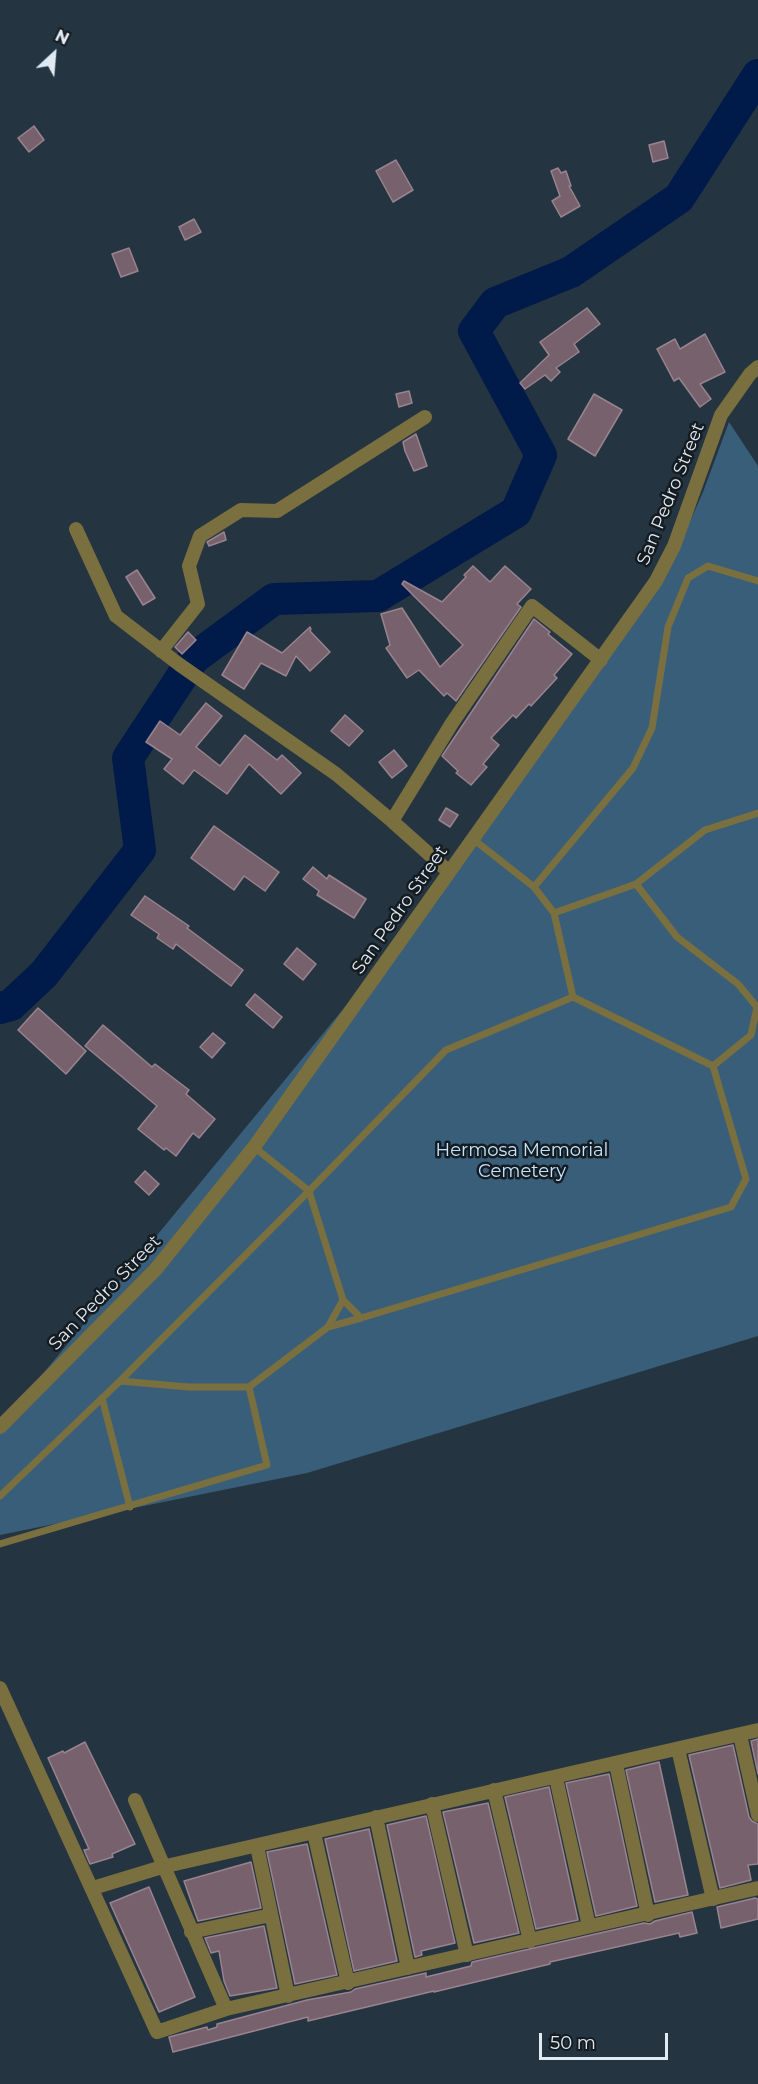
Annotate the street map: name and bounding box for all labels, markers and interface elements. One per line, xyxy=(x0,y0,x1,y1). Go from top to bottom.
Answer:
north arrow xyxy=(24,24,84,84)
text: N xyxy=(52,26,72,49)
street label: San Pedro Street xyxy=(633,420,709,568)
street label: San Pedro Street xyxy=(348,842,452,978)
park label: Hermosa Memorial Cemetery xyxy=(436,1140,608,1182)
street label: San Pedro Street xyxy=(45,1231,165,1355)
scale bar xyxy=(542,2021,671,2059)
text: 50 m xyxy=(550,2032,596,2054)

